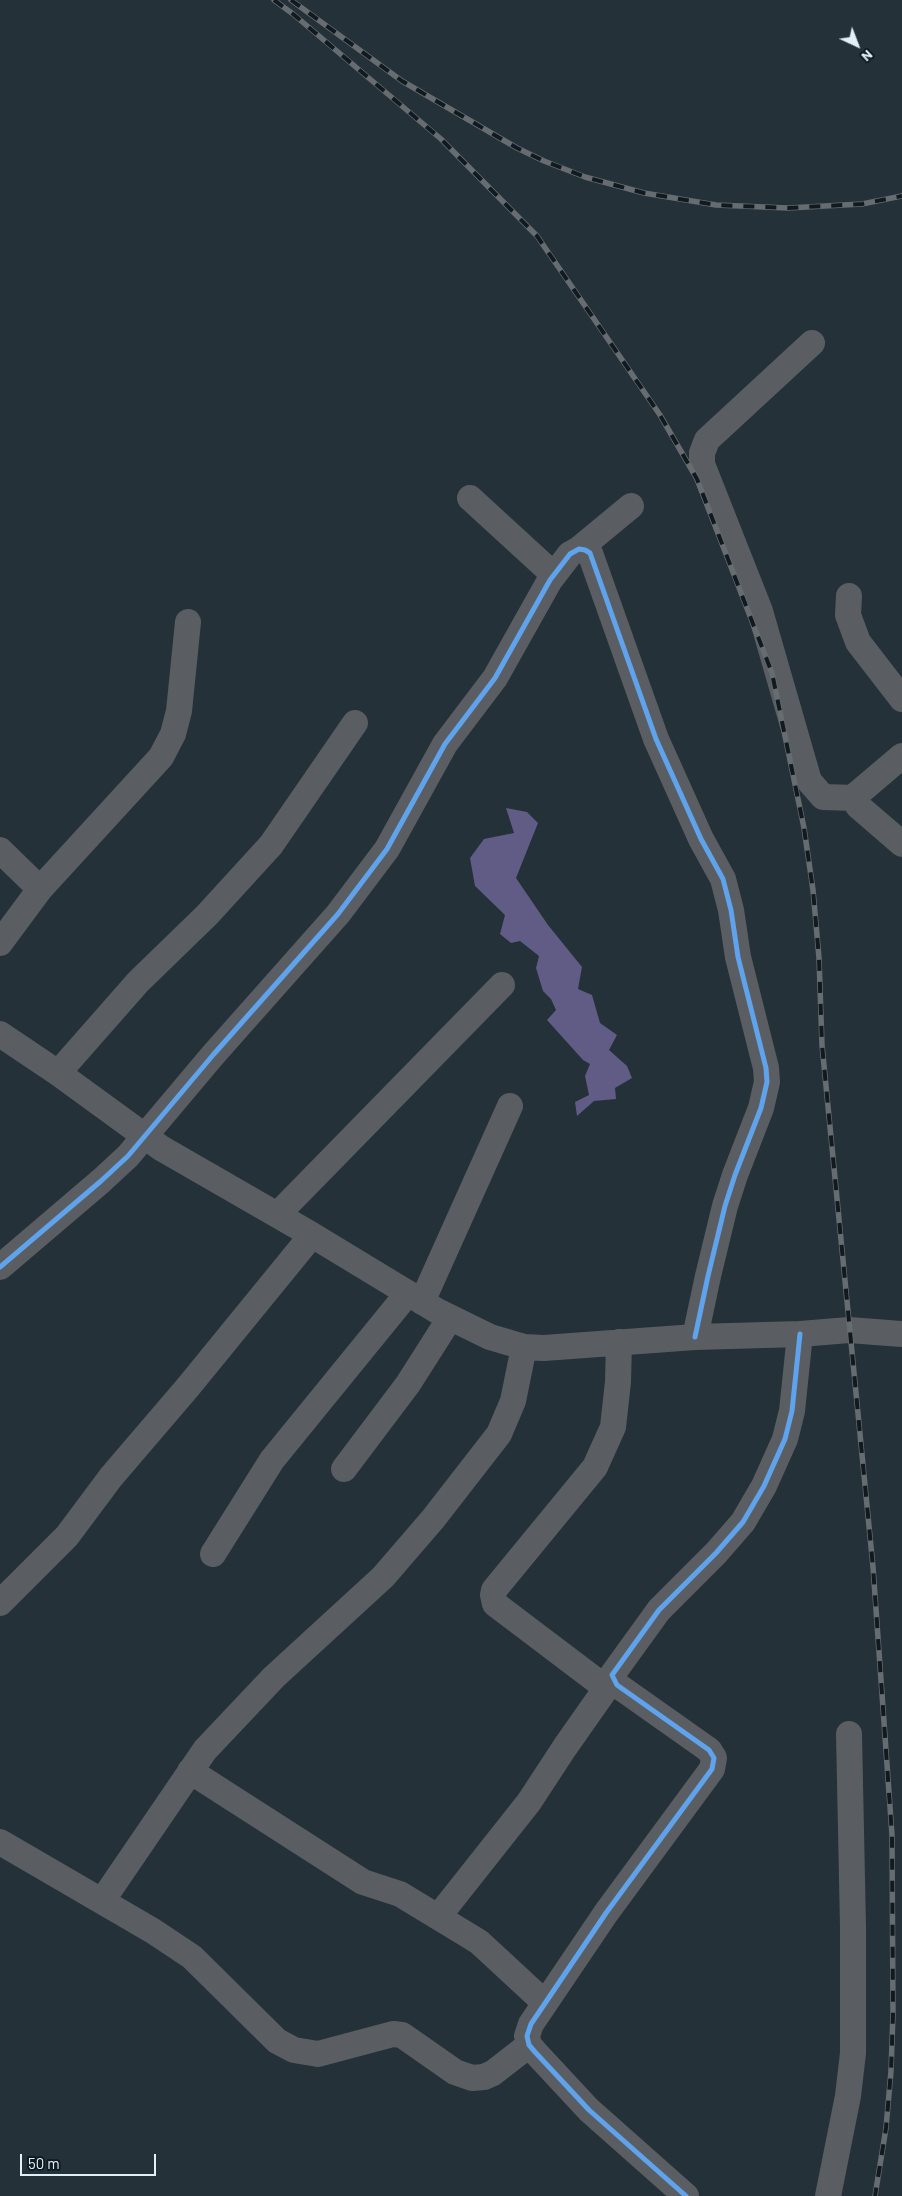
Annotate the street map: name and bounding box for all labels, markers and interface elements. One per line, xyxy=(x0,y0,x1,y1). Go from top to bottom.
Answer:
north arrow xyxy=(832,20,882,70)
text: N xyxy=(858,47,877,66)
scale bar xyxy=(22,2144,159,2176)
text: 50 m xyxy=(28,2154,60,2172)

